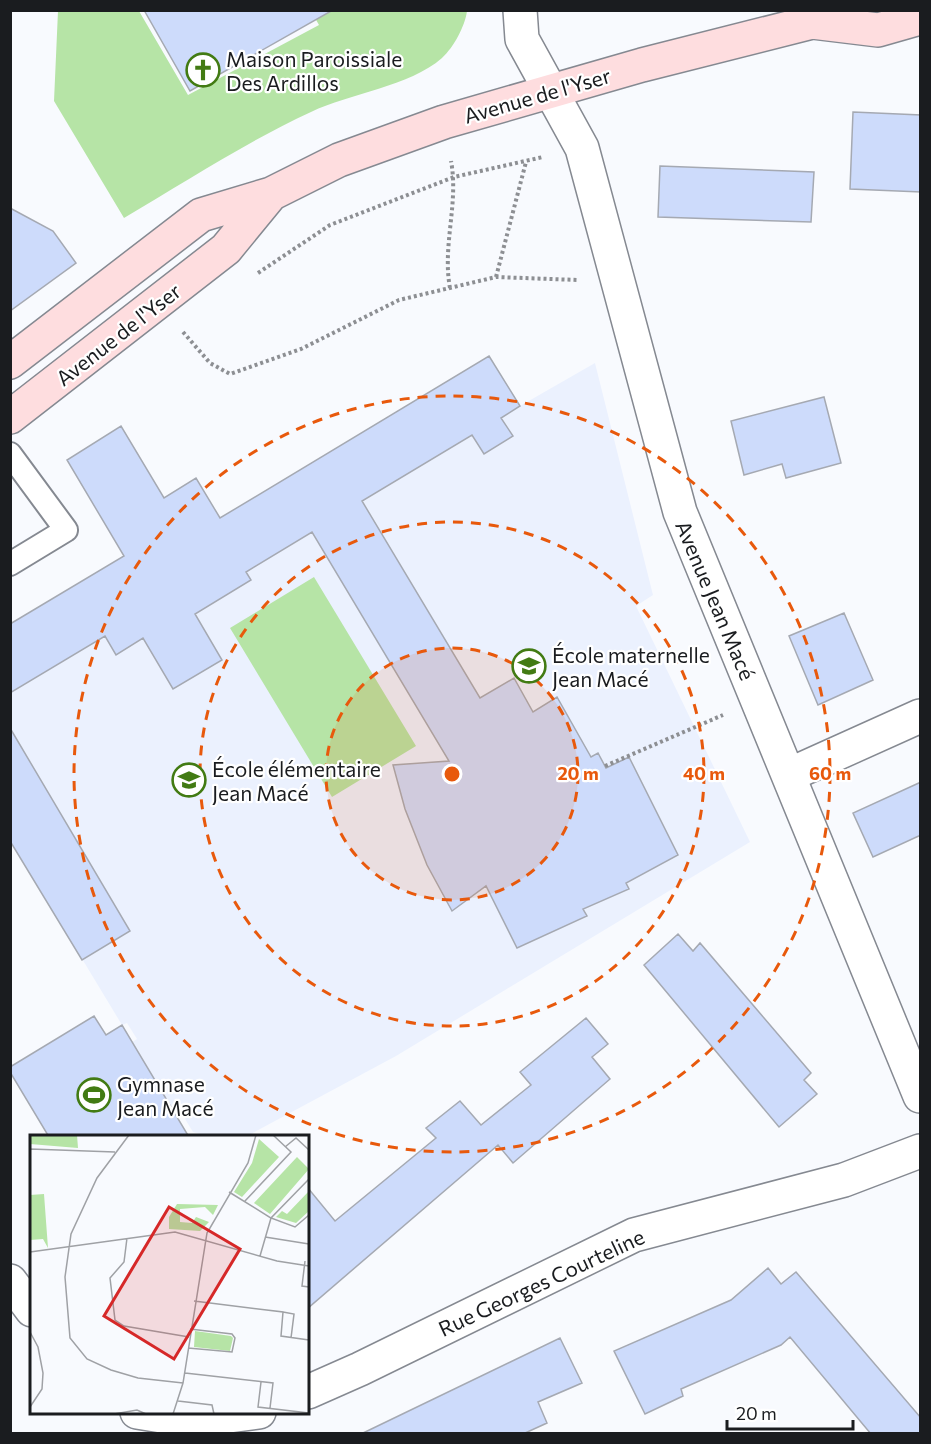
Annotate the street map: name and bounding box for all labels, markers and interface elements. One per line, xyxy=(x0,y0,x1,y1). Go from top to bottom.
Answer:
place label: Maison Paroissiale Des Ardillos xyxy=(226,46,402,95)
church icon: Maison Paroissiale Des Ardillos xyxy=(185,52,221,88)
street label: Avenue de l'Yser xyxy=(461,62,613,128)
street label: Avenue de l'Yser xyxy=(51,277,185,391)
street label: Avenue Jean Macé xyxy=(671,517,761,683)
place label: École maternelle Jean Macé xyxy=(552,642,710,691)
school or university icon: École maternelle Jean Macé xyxy=(511,648,547,684)
place label: École élémentaire Jean Macé xyxy=(212,756,381,805)
school or university icon: École élémentaire Jean Macé xyxy=(171,762,207,798)
text: 20 m xyxy=(557,762,599,784)
text: 40 m xyxy=(683,762,725,784)
text: 60 m xyxy=(809,762,851,784)
centre of rings xyxy=(442,764,462,784)
place label: Gymnase Jean Macé xyxy=(117,1071,214,1120)
sports icon: Gymnase Jean Macé xyxy=(76,1077,112,1113)
inset map xyxy=(30,1135,309,1414)
street label: Rue Georges Courteline xyxy=(434,1223,648,1341)
scale bar xyxy=(727,1393,853,1431)
text: 20 m xyxy=(736,1402,777,1424)

